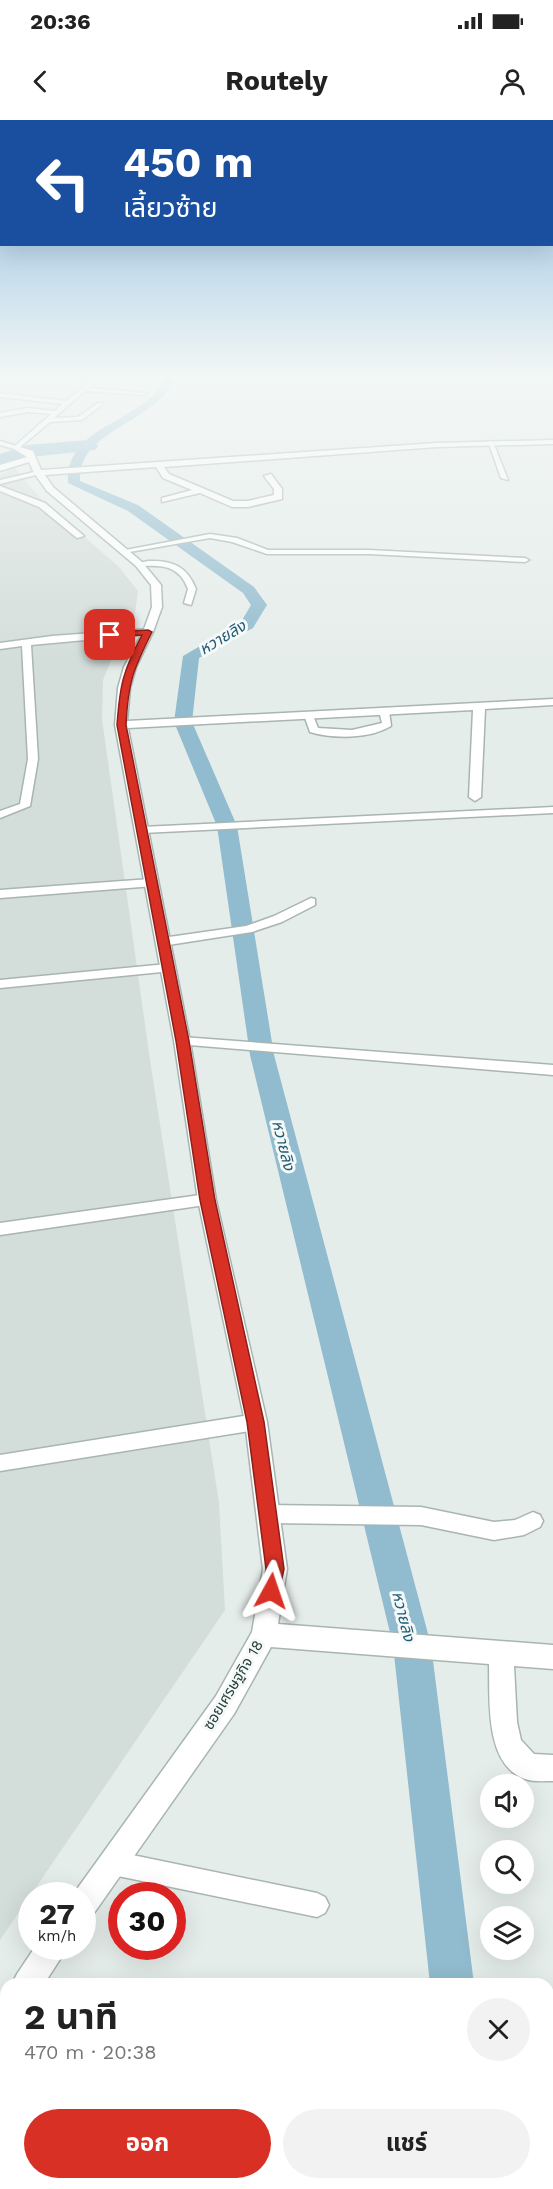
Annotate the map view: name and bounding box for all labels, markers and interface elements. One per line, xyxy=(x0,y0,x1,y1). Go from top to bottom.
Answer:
text: 20:36 xyxy=(30,9,91,34)
icon: back xyxy=(24,65,57,98)
text: Routely xyxy=(225,65,328,97)
icon: person xyxy=(496,65,529,98)
text: 450 m xyxy=(123,138,253,187)
icon: left xyxy=(24,144,102,222)
text: เลี้ยวซ้าย xyxy=(123,192,217,224)
pin xyxy=(84,609,135,660)
water label: หวายลิง xyxy=(196,615,250,659)
icon: arrive xyxy=(93,618,126,651)
water label: หวายลิง xyxy=(268,1118,299,1174)
position arrow xyxy=(239,1559,303,1623)
water label: หวายลิง xyxy=(388,1589,419,1645)
street label: ซอยเศรษฐกิจ 18 xyxy=(199,1637,267,1733)
map controls xyxy=(480,1774,534,1960)
button: sound xyxy=(480,1774,534,1828)
button: search xyxy=(480,1840,534,1894)
speed limit sign: 30 xyxy=(108,1882,186,1960)
text: 27 xyxy=(39,1896,75,1931)
button: layers xyxy=(480,1906,534,1960)
text: km/h xyxy=(38,1927,76,1945)
text: 2 นาที xyxy=(24,1996,118,2038)
button: close xyxy=(467,1998,530,2061)
text: 470 m · 20:38 xyxy=(24,2040,157,2064)
button: ออก xyxy=(24,2109,271,2178)
button: แชร์ xyxy=(283,2109,530,2178)

